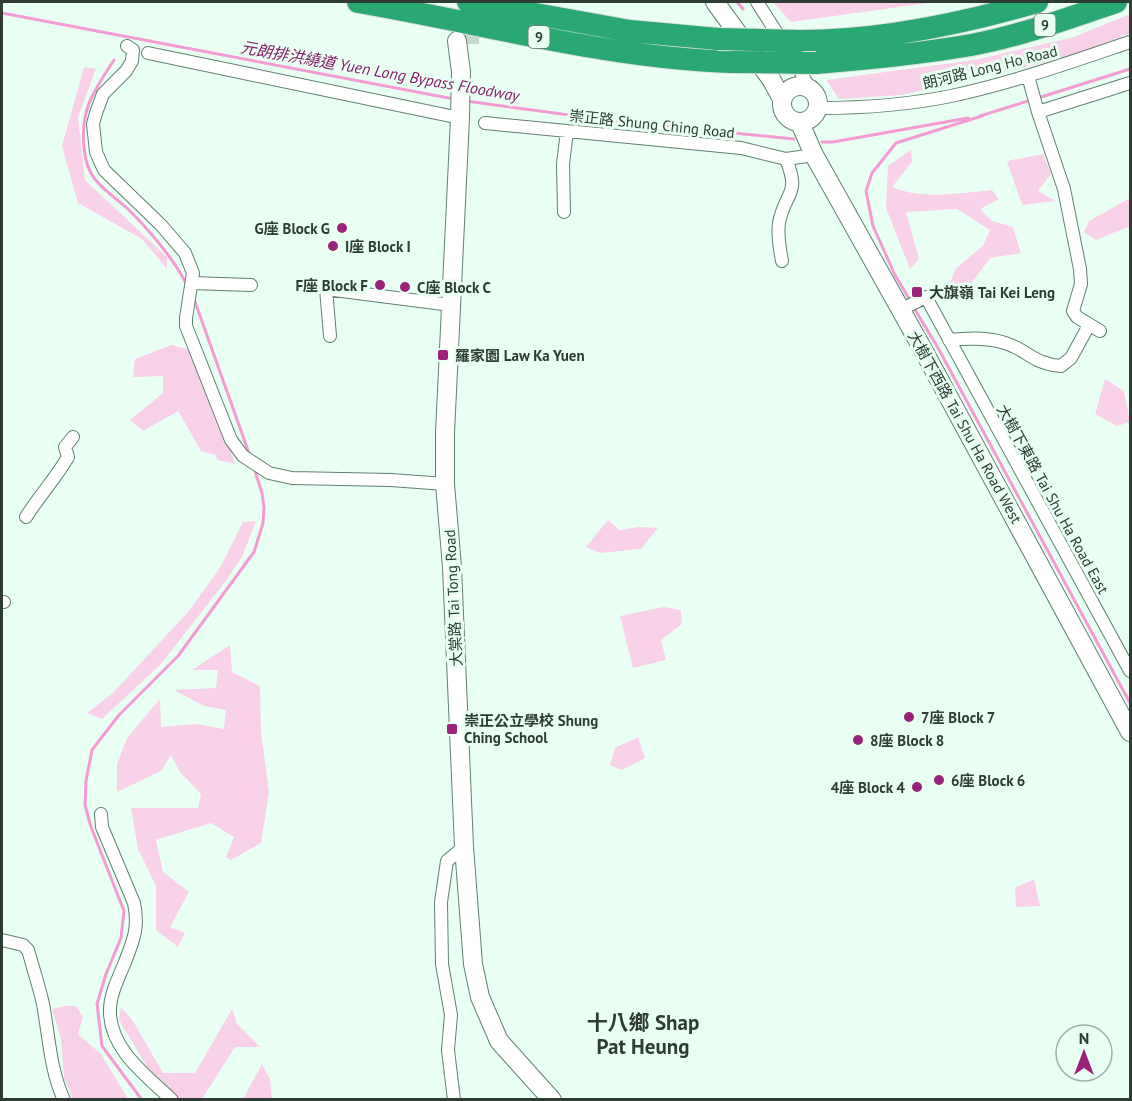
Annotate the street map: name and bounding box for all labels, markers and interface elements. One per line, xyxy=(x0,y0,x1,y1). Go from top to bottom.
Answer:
road number: 9 xyxy=(1034,14,1056,36)
road number: 9 xyxy=(528,26,550,48)
water label: 元朗排洪繞道 Yuen Long Bypass Floodway xyxy=(239,37,522,106)
street label: 朗河路 Long Ho Road xyxy=(921,41,1059,93)
street label: 崇正路 Shung Ching Road xyxy=(568,106,736,142)
place label: G座 Block G xyxy=(255,219,330,238)
marker: G座 Block G xyxy=(335,221,349,235)
place label: I座 Block I xyxy=(345,237,411,256)
marker: I座 Block I xyxy=(326,239,340,253)
place label: F座 Block F xyxy=(295,276,368,295)
marker: F座 Block F xyxy=(373,278,387,292)
place label: C座 Block C xyxy=(417,278,492,297)
marker: C座 Block C xyxy=(398,280,412,294)
place label: 大旗嶺 Tai Kei Leng xyxy=(929,283,1055,302)
marker: 大旗嶺 Tai Kei Leng xyxy=(910,285,924,299)
street label: 大樹下西路 Tai Shu Ha Road West xyxy=(904,327,1026,527)
place label: 羅家園 Law Ka Yuen xyxy=(455,346,585,365)
marker: 羅家園 Law Ka Yuen xyxy=(436,348,450,362)
street label: 大樹下東路 Tai Shu Ha Road East xyxy=(993,401,1113,597)
street label: 大棠路 Tai Tong Road xyxy=(440,529,466,667)
place label: 7座 Block 7 xyxy=(921,708,995,727)
marker: 7座 Block 7 xyxy=(902,710,916,724)
place label: 崇正公立學校 Shung Ching School xyxy=(464,711,598,747)
marker: 崇正公立學校 Shung Ching School xyxy=(445,722,459,736)
place label: 8座 Block 8 xyxy=(870,731,944,750)
marker: 8座 Block 8 xyxy=(851,733,865,747)
place label: 6座 Block 6 xyxy=(951,771,1025,790)
marker: 6座 Block 6 xyxy=(932,773,946,787)
place label: 4座 Block 4 xyxy=(831,778,905,797)
marker: 4座 Block 4 xyxy=(910,780,924,794)
district label: 十八鄉 Shap Pat Heung xyxy=(587,1009,699,1060)
north arrow xyxy=(1054,1023,1114,1083)
text: N xyxy=(1079,1028,1089,1048)

